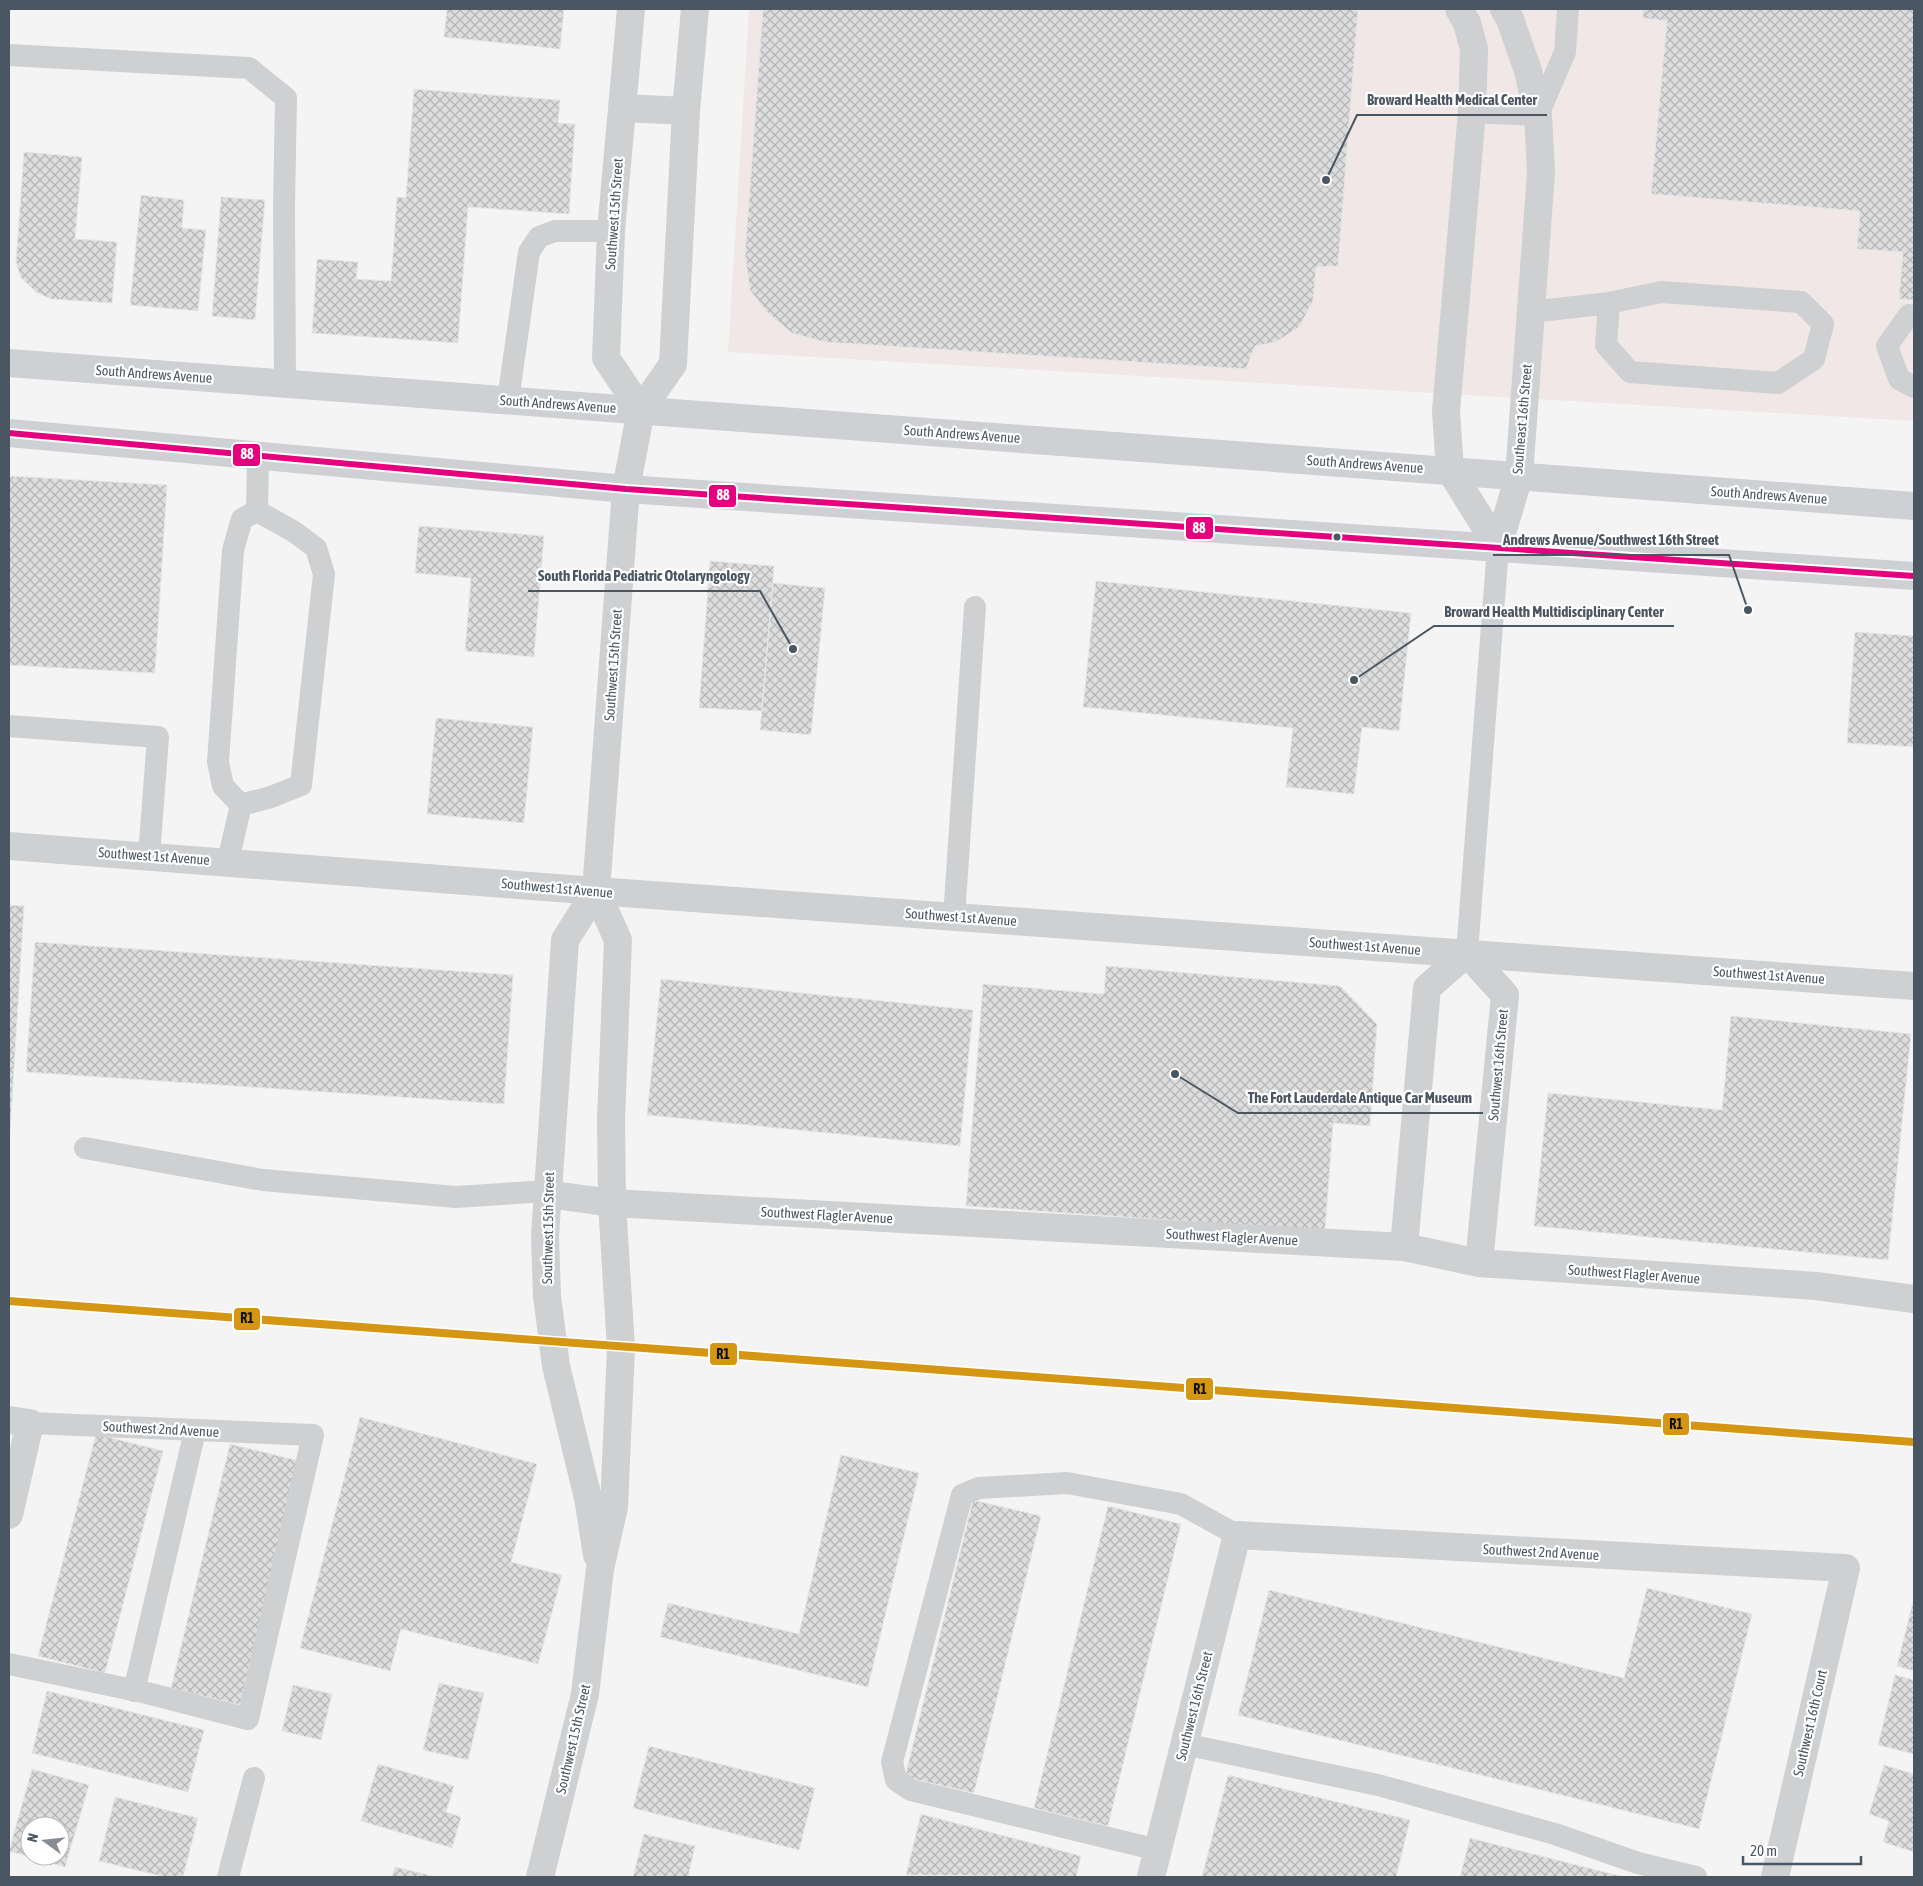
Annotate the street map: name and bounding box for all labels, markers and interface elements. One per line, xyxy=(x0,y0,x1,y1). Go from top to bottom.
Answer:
callout: Broward Health Medical Center xyxy=(1357,85,1547,115)
text: Broward Health Medical Center xyxy=(1367,91,1538,108)
street label: Southwest 15th Street xyxy=(602,158,626,270)
street label: South Andrews Avenue xyxy=(95,362,213,386)
street label: Southeast 16th Street xyxy=(1509,363,1535,475)
street label: South Andrews Avenue xyxy=(499,392,617,416)
street label: South Andrews Avenue xyxy=(903,422,1021,446)
line badge: 88 xyxy=(232,443,261,467)
text: 88 xyxy=(240,446,254,462)
street label: South Andrews Avenue xyxy=(1306,452,1424,476)
street label: South Andrews Avenue xyxy=(1710,483,1828,507)
line badge: 88 xyxy=(708,484,737,508)
text: 88 xyxy=(716,487,730,503)
line badge: 88 xyxy=(1185,516,1214,540)
text: 88 xyxy=(1192,520,1206,536)
callout: Andrews Avenue/Southwest 16th Street xyxy=(1493,525,1729,555)
text: Andrews Avenue/Southwest 16th Street xyxy=(1502,531,1720,548)
unlabelled marker xyxy=(1332,532,1342,542)
callout: South Florida Pediatric Otolaryngology xyxy=(528,561,760,591)
text: South Florida Pediatric Otolaryngology xyxy=(538,567,751,584)
callout: Broward Health Multidisciplinary Center xyxy=(1434,596,1674,626)
text: Broward Health Multidisciplinary Center xyxy=(1444,603,1664,620)
street label: Southwest 15th Street xyxy=(601,609,625,721)
street label: Southwest 1st Avenue xyxy=(98,844,210,868)
street label: Southwest 1st Avenue xyxy=(501,875,613,901)
street label: Southwest 1st Avenue xyxy=(905,905,1017,929)
street label: Southwest 1st Avenue xyxy=(1309,934,1421,958)
street label: Southwest 1st Avenue xyxy=(1713,963,1825,987)
street label: Southwest 16th Street xyxy=(1485,1008,1511,1122)
callout: The Fort Lauderdale Antique Car Museum xyxy=(1238,1083,1483,1113)
text: The Fort Lauderdale Antique Car Museum xyxy=(1248,1089,1472,1106)
street label: Southwest 15th Street xyxy=(539,1172,557,1284)
street label: Southwest Flagler Avenue xyxy=(761,1204,893,1226)
street label: Southwest Flagler Avenue xyxy=(1166,1226,1298,1248)
street label: Southwest Flagler Avenue xyxy=(1568,1261,1700,1287)
line badge: R1 xyxy=(233,1307,261,1331)
text: R1 xyxy=(240,1310,254,1326)
line badge: R1 xyxy=(709,1342,738,1366)
text: R1 xyxy=(716,1346,730,1362)
line badge: R1 xyxy=(1185,1377,1214,1401)
text: R1 xyxy=(1193,1381,1207,1397)
line badge: R1 xyxy=(1662,1412,1690,1436)
text: R1 xyxy=(1669,1416,1683,1432)
street label: Southwest 2nd Avenue xyxy=(103,1418,219,1440)
street label: Southwest 2nd Avenue xyxy=(1483,1541,1599,1563)
street label: Southwest 16th Street xyxy=(1173,1650,1215,1762)
street label: Southwest 16th Court xyxy=(1790,1668,1830,1778)
street label: Southwest 15th Street xyxy=(553,1683,593,1795)
north arrow xyxy=(20,1816,70,1866)
text: N xyxy=(24,1832,41,1844)
scale bar xyxy=(1743,1834,1860,1866)
text: 20 m xyxy=(1750,1842,1777,1859)

